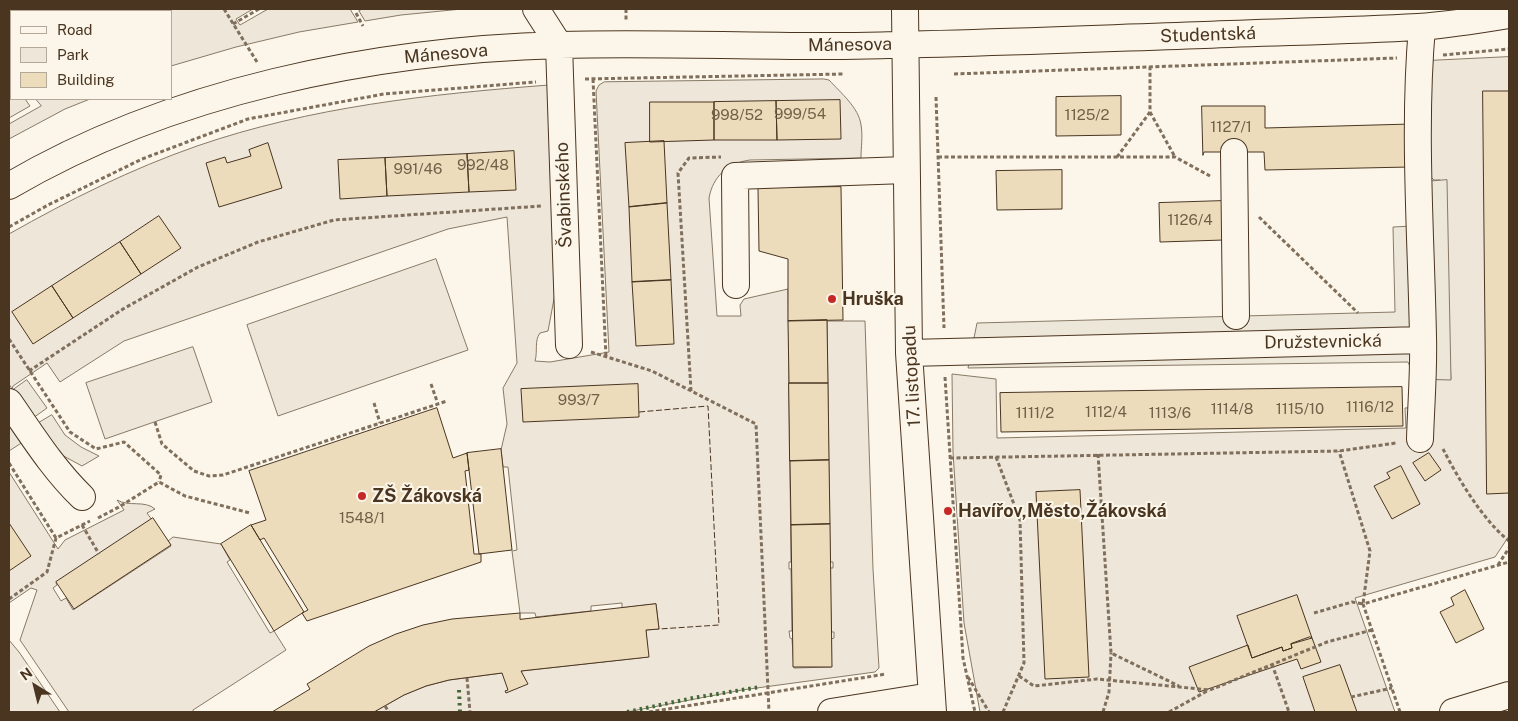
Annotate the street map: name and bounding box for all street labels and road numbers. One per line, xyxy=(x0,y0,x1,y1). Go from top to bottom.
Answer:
street label: Studentská xyxy=(1160,23,1256,47)
street label: Mánesova xyxy=(808,33,892,57)
street label: Mánesova xyxy=(403,40,489,68)
street label: Švabinského xyxy=(551,142,577,248)
street label: 17. listopadu xyxy=(899,325,925,427)
street label: Družstevnická xyxy=(1264,330,1382,354)

